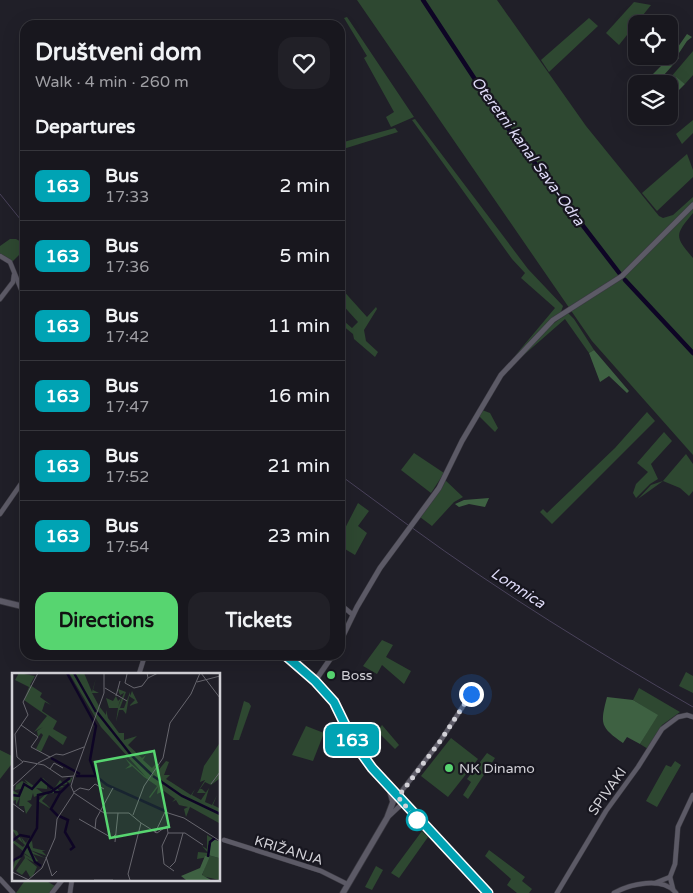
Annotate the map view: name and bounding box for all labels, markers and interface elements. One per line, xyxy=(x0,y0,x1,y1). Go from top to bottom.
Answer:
map controls xyxy=(628,15,678,125)
button: locate xyxy=(628,15,678,65)
button: heart xyxy=(278,37,330,89)
text: Društveni dom xyxy=(35,38,202,67)
text: Walk · 4 min · 260 m xyxy=(35,72,189,92)
water label: Oteretni kanal Sava-Odra xyxy=(468,73,588,230)
button: layers xyxy=(628,75,678,125)
text: Departures xyxy=(35,116,135,138)
text: Bus xyxy=(105,165,139,187)
text: 163 xyxy=(46,175,79,197)
text: 2 min xyxy=(279,175,330,197)
text: 17:33 xyxy=(105,187,149,207)
text: Bus xyxy=(105,235,139,257)
text: 163 xyxy=(46,245,79,267)
text: 5 min xyxy=(279,245,330,267)
text: 17:36 xyxy=(105,257,149,277)
text: Bus xyxy=(105,305,139,327)
text: 163 xyxy=(46,315,79,337)
text: 11 min xyxy=(267,315,330,337)
text: 17:42 xyxy=(105,327,149,347)
text: Bus xyxy=(105,375,139,397)
text: 163 xyxy=(46,385,79,407)
text: 16 min xyxy=(267,385,330,407)
text: 17:47 xyxy=(105,397,149,417)
text: Bus xyxy=(105,445,139,467)
text: 163 xyxy=(46,455,79,477)
text: 21 min xyxy=(267,455,330,477)
text: 17:52 xyxy=(105,467,149,487)
text: Bus xyxy=(105,515,139,537)
text: 163 xyxy=(46,525,79,547)
text: 23 min xyxy=(267,525,330,547)
text: 17:54 xyxy=(105,537,149,557)
water label: Lomnica xyxy=(488,564,549,612)
button: Directions xyxy=(35,592,178,650)
button: Tickets xyxy=(188,592,330,650)
place label: Boss xyxy=(341,667,373,684)
marker: Boss xyxy=(325,669,337,681)
inset map xyxy=(12,673,220,880)
your location xyxy=(459,682,484,707)
line badge: 163 xyxy=(323,724,381,756)
text: 163 xyxy=(335,729,369,751)
place label: NK Dinamo xyxy=(459,760,535,777)
marker: NK Dinamo xyxy=(443,762,455,774)
street label: SPIVAKI xyxy=(585,764,630,819)
unlabelled marker xyxy=(406,809,428,831)
street label: KRIŽANJA xyxy=(252,832,325,869)

